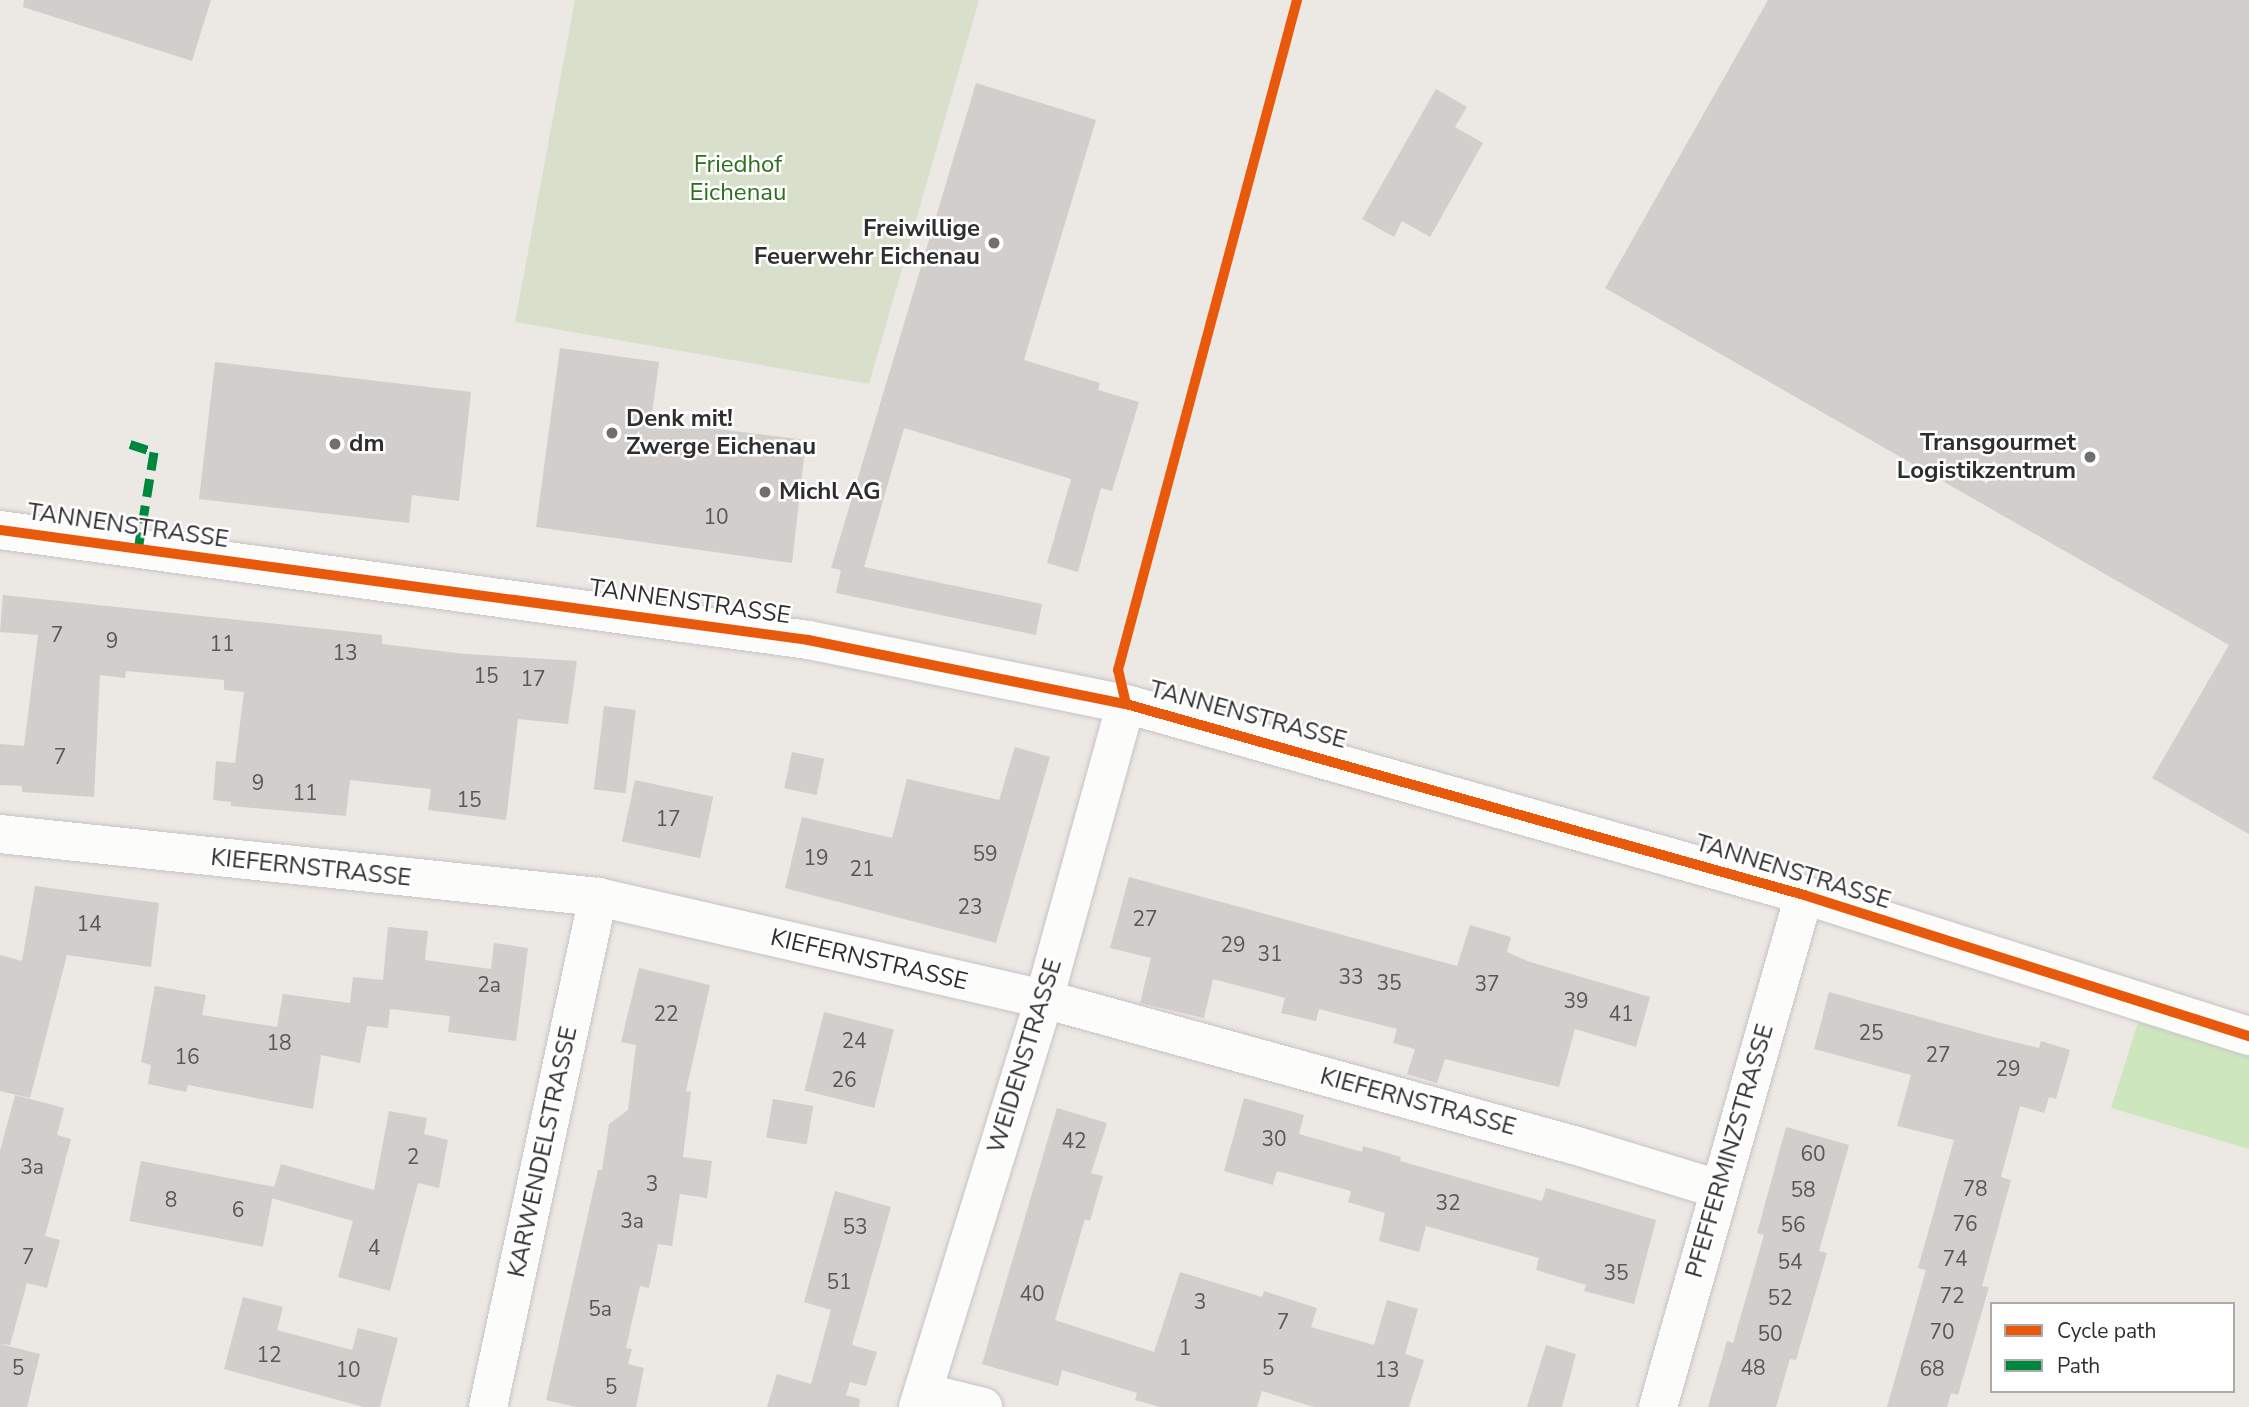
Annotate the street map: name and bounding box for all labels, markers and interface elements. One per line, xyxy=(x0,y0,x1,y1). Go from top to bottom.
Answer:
park label: Friedhof Eichenau xyxy=(690,151,786,207)
place label: Freiwillige Feuerwehr Eichenau xyxy=(754,215,980,271)
marker: Freiwillige Feuerwehr Eichenau xyxy=(986,235,1002,251)
place label: Denk mit! Zwerge Eichenau xyxy=(626,405,816,461)
marker: Denk mit! Zwerge Eichenau xyxy=(604,425,620,441)
place label: Transgourmet Logistikzentrum xyxy=(1897,429,2076,485)
place label: dm xyxy=(349,430,384,458)
marker: dm xyxy=(327,436,343,452)
marker: Transgourmet Logistikzentrum xyxy=(2082,449,2098,465)
place label: Michl AG xyxy=(779,478,881,506)
marker: Michl AG xyxy=(757,484,773,500)
street label: TANNENSTRASSE xyxy=(26,498,230,554)
house number: 10 xyxy=(703,504,729,530)
street label: TANNENSTRASSE xyxy=(588,574,792,630)
house number: 7 xyxy=(51,622,63,648)
house number: 9 xyxy=(106,628,118,654)
house number: 11 xyxy=(209,631,235,657)
house number: 13 xyxy=(332,640,358,666)
house number: 15 xyxy=(473,663,499,689)
house number: 17 xyxy=(520,666,546,692)
street label: TANNENSTRASSE xyxy=(1146,675,1350,755)
house number: 7 xyxy=(54,744,66,770)
house number: 9 xyxy=(252,770,264,796)
house number: 11 xyxy=(292,780,318,806)
house number: 15 xyxy=(456,787,482,813)
house number: 17 xyxy=(655,806,681,832)
street label: TANNENSTRASSE xyxy=(1692,829,1894,915)
house number: 59 xyxy=(972,841,998,867)
street label: KIEFERNSTRASSE xyxy=(209,843,413,893)
house number: 19 xyxy=(803,845,829,871)
house number: 21 xyxy=(849,856,875,882)
house number: 23 xyxy=(957,894,983,920)
house number: 27 xyxy=(1132,906,1158,932)
house number: 14 xyxy=(76,911,102,937)
street label: KIEFERNSTRASSE xyxy=(768,923,970,997)
house number: 29 xyxy=(1220,932,1246,958)
house number: 31 xyxy=(1257,941,1283,967)
street label: WEIDENSTRASSE xyxy=(982,955,1068,1157)
house number: 33 xyxy=(1338,964,1364,990)
house number: 35 xyxy=(1376,970,1402,996)
house number: 37 xyxy=(1474,971,1500,997)
house number: 2a xyxy=(477,972,501,998)
house number: 39 xyxy=(1563,988,1589,1014)
house number: 22 xyxy=(653,1001,679,1027)
house number: 41 xyxy=(1608,1001,1634,1027)
house number: 25 xyxy=(1858,1020,1884,1046)
street label: PFEFFERMINZSTRASSE xyxy=(1680,1021,1780,1281)
street label: KARWENDELSTRASSE xyxy=(502,1024,584,1280)
house number: 24 xyxy=(841,1028,867,1054)
house number: 18 xyxy=(266,1030,292,1056)
house number: 27 xyxy=(1925,1042,1951,1068)
house number: 16 xyxy=(174,1044,200,1070)
house number: 29 xyxy=(1995,1056,2021,1082)
street label: KIEFERNSTRASSE xyxy=(1317,1062,1519,1142)
house number: 26 xyxy=(831,1067,857,1093)
house number: 30 xyxy=(1261,1126,1287,1152)
house number: 42 xyxy=(1061,1128,1087,1154)
house number: 60 xyxy=(1800,1141,1826,1167)
house number: 2 xyxy=(407,1144,419,1170)
house number: 3a xyxy=(20,1154,44,1180)
house number: 3 xyxy=(646,1171,658,1197)
house number: 78 xyxy=(1962,1176,1988,1202)
house number: 58 xyxy=(1790,1177,1816,1203)
house number: 8 xyxy=(165,1187,177,1213)
house number: 32 xyxy=(1435,1190,1461,1216)
house number: 6 xyxy=(232,1197,244,1223)
house number: 3a xyxy=(620,1208,644,1234)
house number: 76 xyxy=(1952,1211,1978,1237)
house number: 56 xyxy=(1780,1212,1806,1238)
house number: 53 xyxy=(842,1214,868,1240)
house number: 4 xyxy=(368,1235,380,1261)
house number: 7 xyxy=(22,1244,34,1270)
house number: 74 xyxy=(1942,1246,1968,1272)
house number: 54 xyxy=(1777,1249,1803,1275)
house number: 35 xyxy=(1603,1260,1629,1286)
house number: 51 xyxy=(826,1269,852,1295)
house number: 40 xyxy=(1019,1281,1045,1307)
house number: 72 xyxy=(1939,1283,1965,1309)
house number: 52 xyxy=(1767,1285,1793,1311)
house number: 3 xyxy=(1194,1289,1206,1315)
house number: 5a xyxy=(588,1296,612,1322)
legend xyxy=(1990,1302,2235,1393)
house number: 7 xyxy=(1277,1309,1289,1335)
text: Cycle path xyxy=(2057,1317,2156,1345)
house number: 70 xyxy=(1929,1319,1955,1345)
house number: 50 xyxy=(1757,1321,1783,1347)
house number: 1 xyxy=(1179,1335,1191,1361)
house number: 12 xyxy=(256,1342,282,1368)
text: Path xyxy=(2057,1352,2100,1380)
house number: 5 xyxy=(12,1355,24,1381)
house number: 5 xyxy=(1262,1355,1274,1381)
house number: 48 xyxy=(1740,1355,1766,1381)
house number: 68 xyxy=(1919,1356,1945,1382)
house number: 10 xyxy=(335,1357,361,1383)
house number: 13 xyxy=(1374,1357,1400,1383)
house number: 5 xyxy=(605,1374,617,1400)

